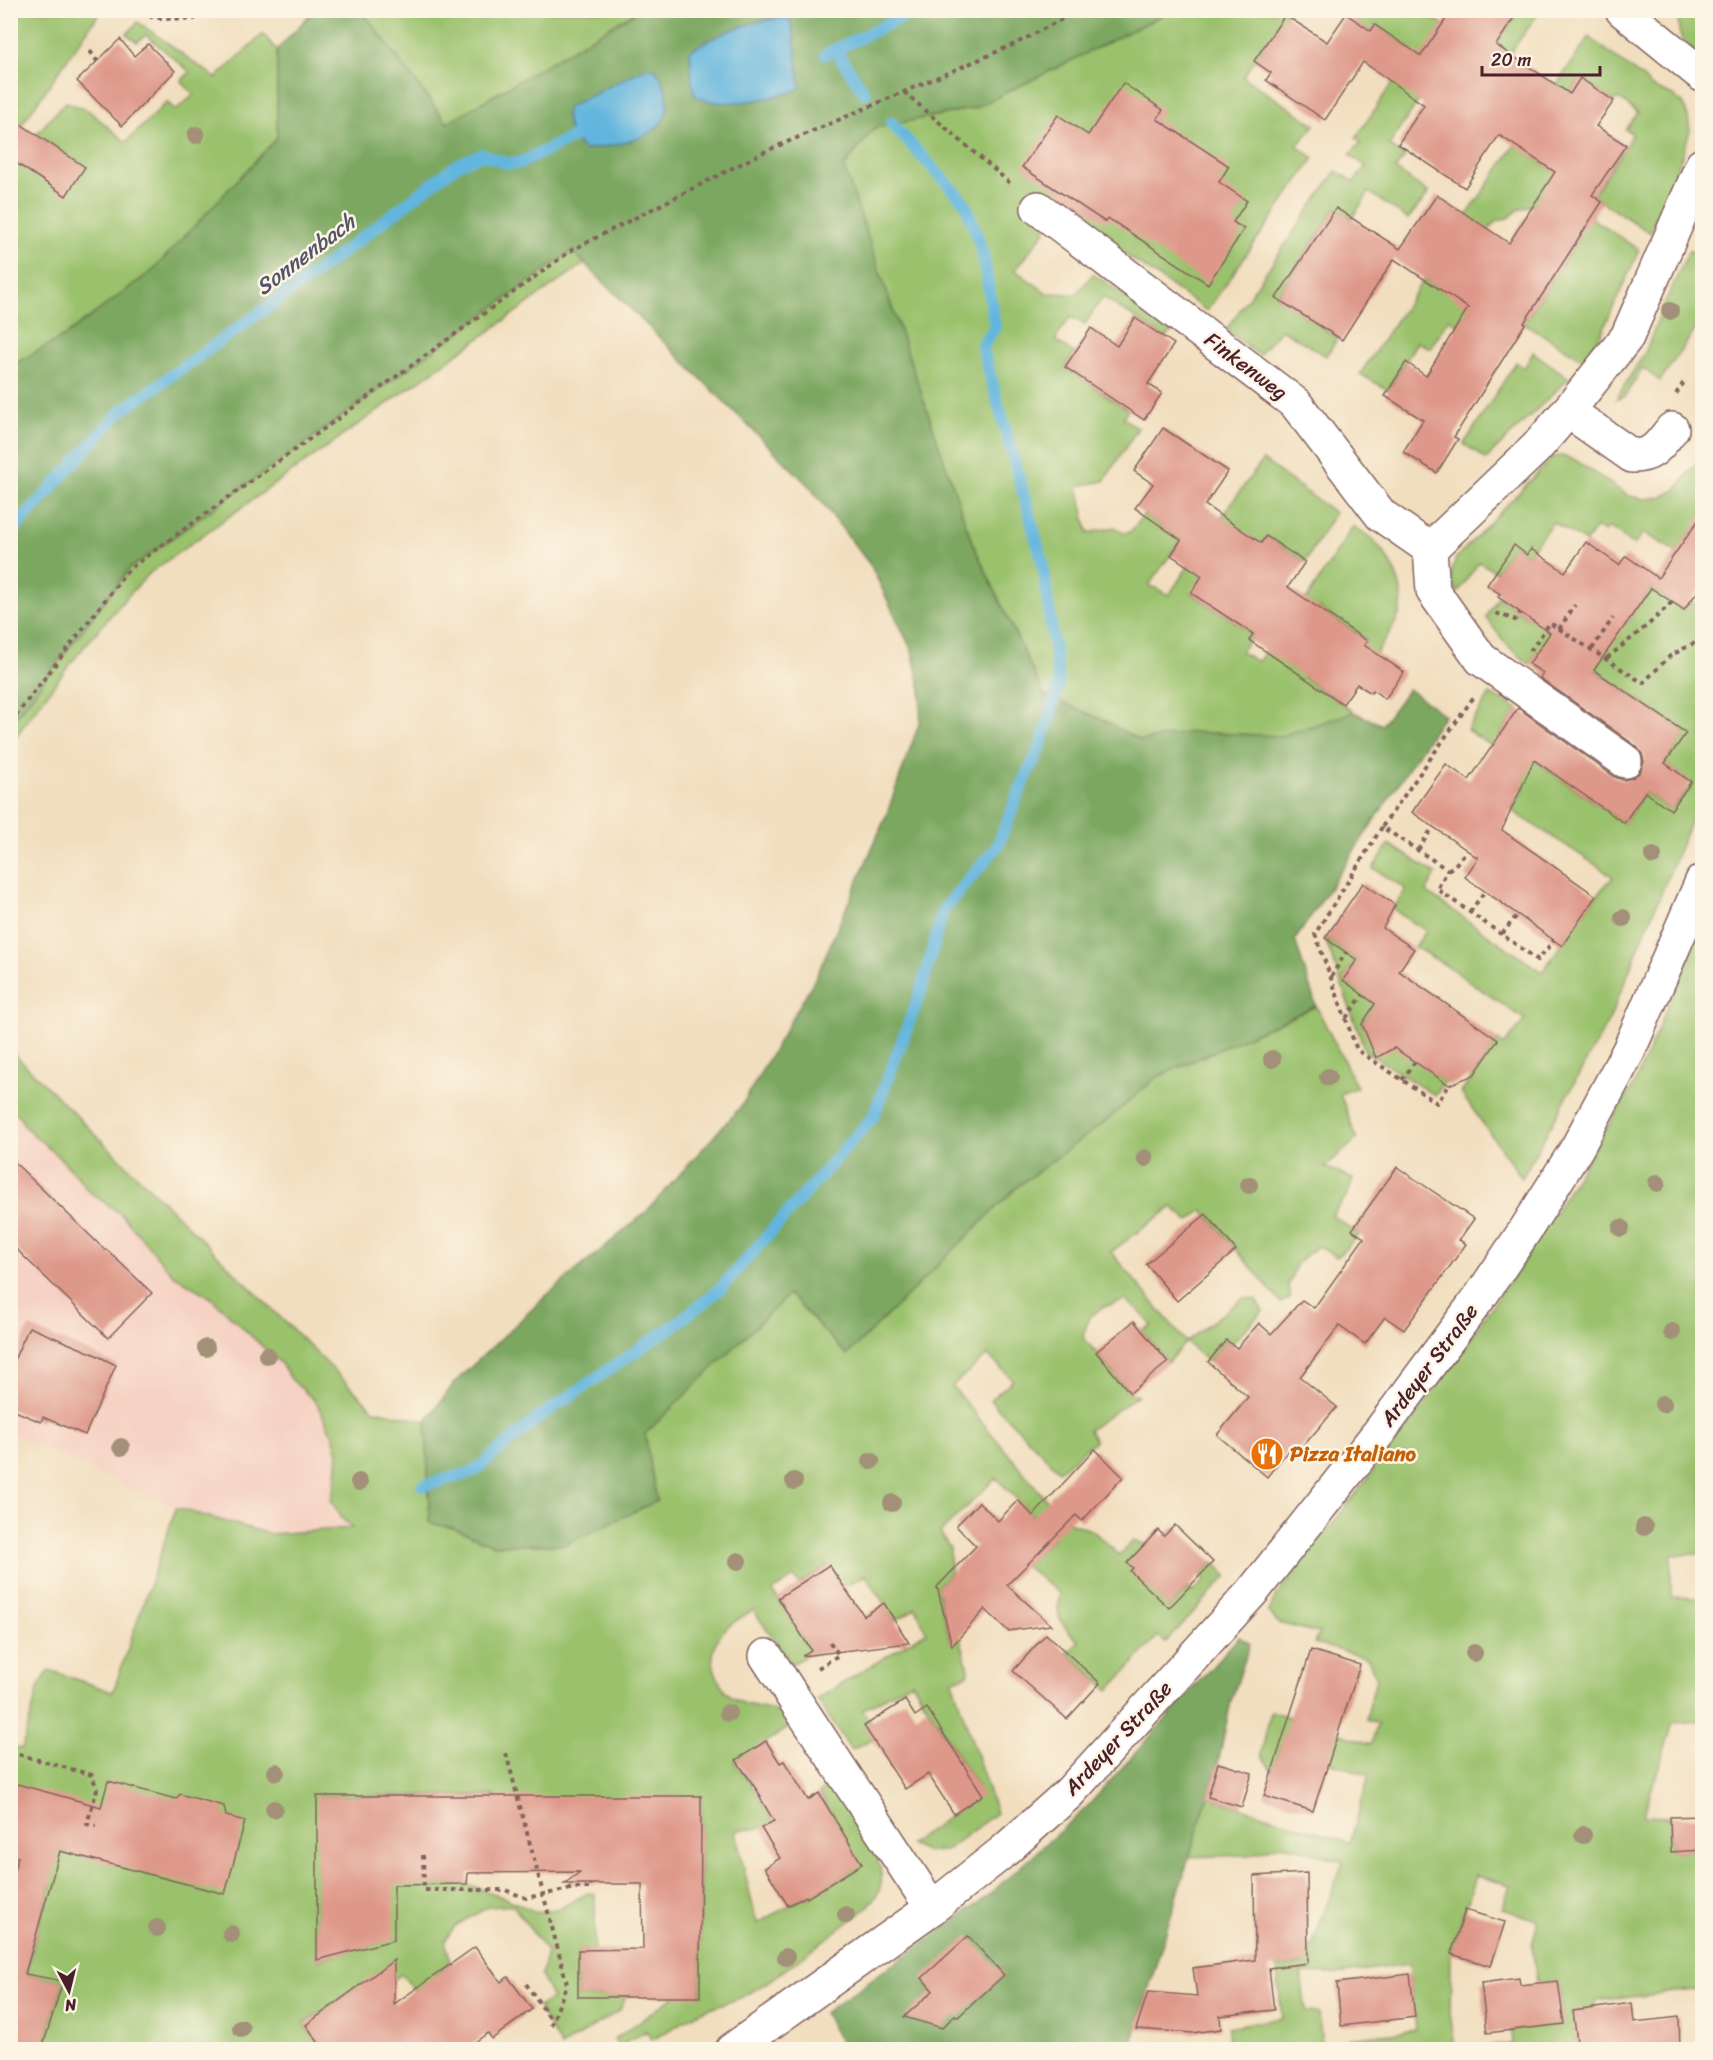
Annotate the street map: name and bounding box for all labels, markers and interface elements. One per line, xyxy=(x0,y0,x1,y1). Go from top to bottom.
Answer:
scale bar xyxy=(1482,39,1600,77)
text: 20 m xyxy=(1491,44,1531,76)
water label: Sonnenbach xyxy=(247,202,366,305)
street label: Finkenweg xyxy=(1196,322,1297,411)
street label: Ardeyer Straße xyxy=(1369,1295,1488,1436)
place label: Pizza Italiano xyxy=(1290,1435,1416,1473)
restaurant icon: Pizza Italiano xyxy=(1249,1436,1285,1472)
street label: Ardeyer Straße xyxy=(1053,1671,1182,1805)
north arrow xyxy=(39,1961,99,2021)
text: N xyxy=(63,1990,79,2021)

